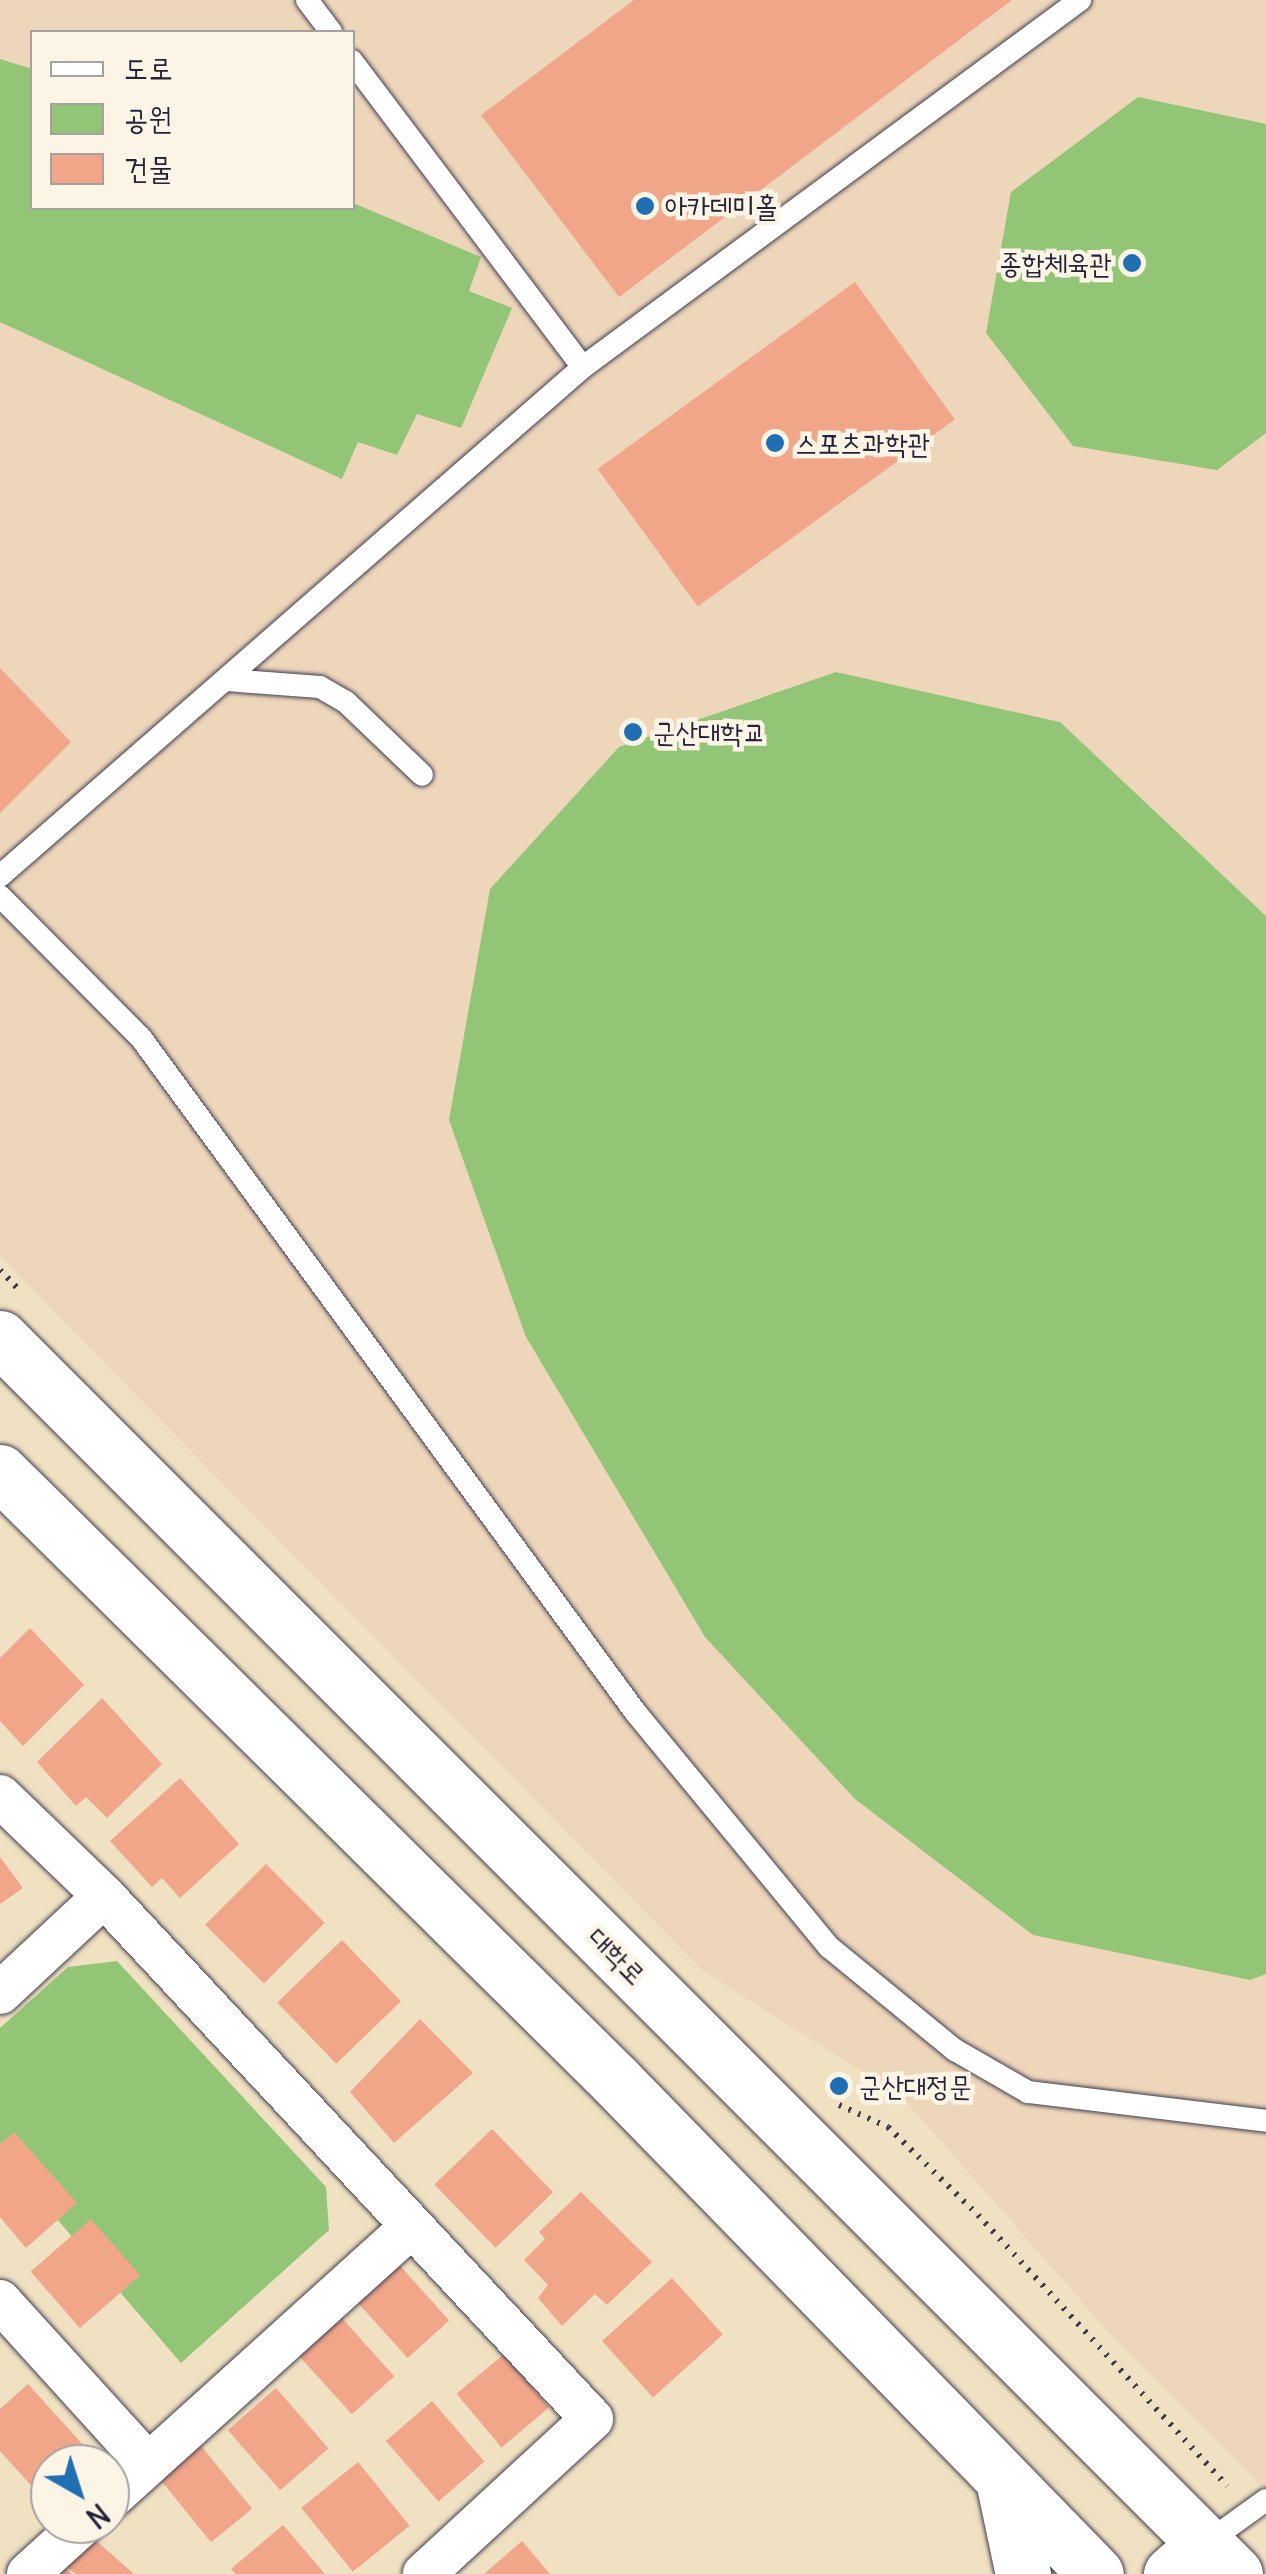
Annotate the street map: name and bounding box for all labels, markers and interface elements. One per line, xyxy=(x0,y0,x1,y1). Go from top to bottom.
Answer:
legend xyxy=(30,30,355,210)
text: 도로 xyxy=(124,49,172,87)
text: 공원 xyxy=(124,99,172,137)
text: 건물 xyxy=(124,149,172,187)
place label: 아카데미홀 xyxy=(665,189,778,223)
marker: 아카데미홀 xyxy=(634,195,656,217)
place label: 종합체육관 xyxy=(999,246,1112,280)
marker: 종합체육관 xyxy=(1121,252,1143,274)
place label: 스포츠과학관 xyxy=(795,426,930,460)
marker: 스포츠과학관 xyxy=(764,432,786,454)
place label: 군산대학교 xyxy=(653,715,766,749)
marker: 군산대학교 xyxy=(622,721,644,743)
street label: 대학로 xyxy=(581,1920,653,1992)
place label: 군산대정문 xyxy=(859,2069,972,2103)
marker: 군산대정문 xyxy=(828,2075,850,2097)
north arrow xyxy=(30,2444,130,2544)
text: N xyxy=(79,2496,116,2536)

